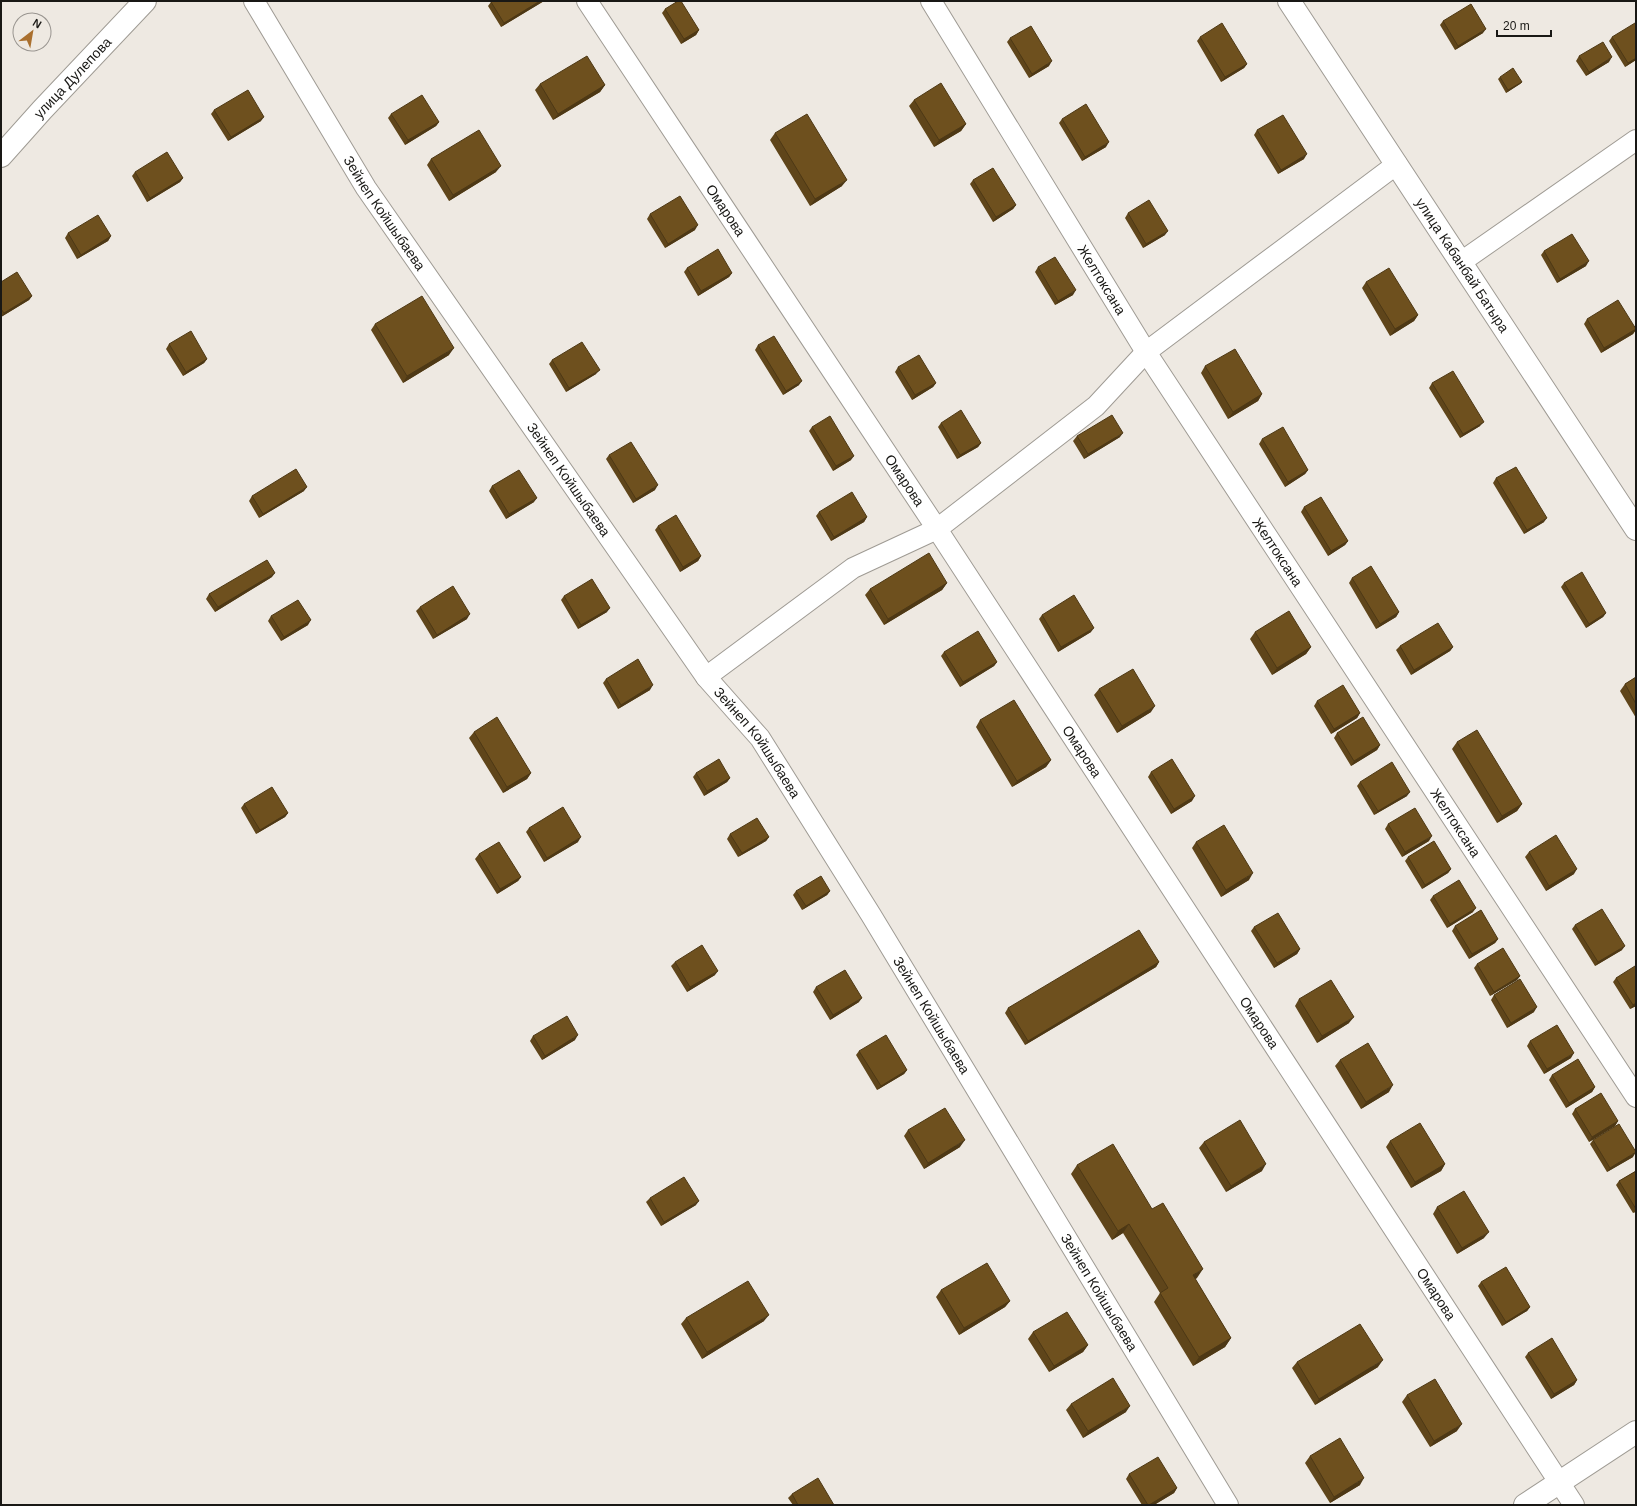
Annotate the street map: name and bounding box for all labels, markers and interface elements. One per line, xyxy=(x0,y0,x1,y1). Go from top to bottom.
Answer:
north arrow xyxy=(12,12,52,52)
scale bar xyxy=(1497,12,1551,38)
text: N xyxy=(31,16,44,31)
text: 20 m xyxy=(1503,19,1530,33)
street label: улица Дулепова xyxy=(31,34,115,122)
street label: Зейнеп Койшыбаева xyxy=(341,153,429,273)
street label: Омарова xyxy=(703,181,749,239)
street label: улица Кабанбай Батыра xyxy=(1413,195,1513,335)
street label: Желтоксана xyxy=(1074,242,1129,318)
street label: Зейнеп Койшыбаева xyxy=(524,420,614,539)
street label: Омарова xyxy=(882,451,928,509)
street label: Желтоксана xyxy=(1249,515,1306,590)
street label: Зейнеп Койшыбаева xyxy=(711,684,804,801)
street label: Омарова xyxy=(1059,722,1105,781)
street label: Желтоксана xyxy=(1427,785,1484,860)
street label: Зейнеп Койшыбаева xyxy=(890,953,973,1077)
street label: Омарова xyxy=(1236,994,1282,1052)
street label: Зейнеп Койшыбаева xyxy=(1058,1231,1141,1354)
street label: Омарова xyxy=(1413,1265,1459,1323)

